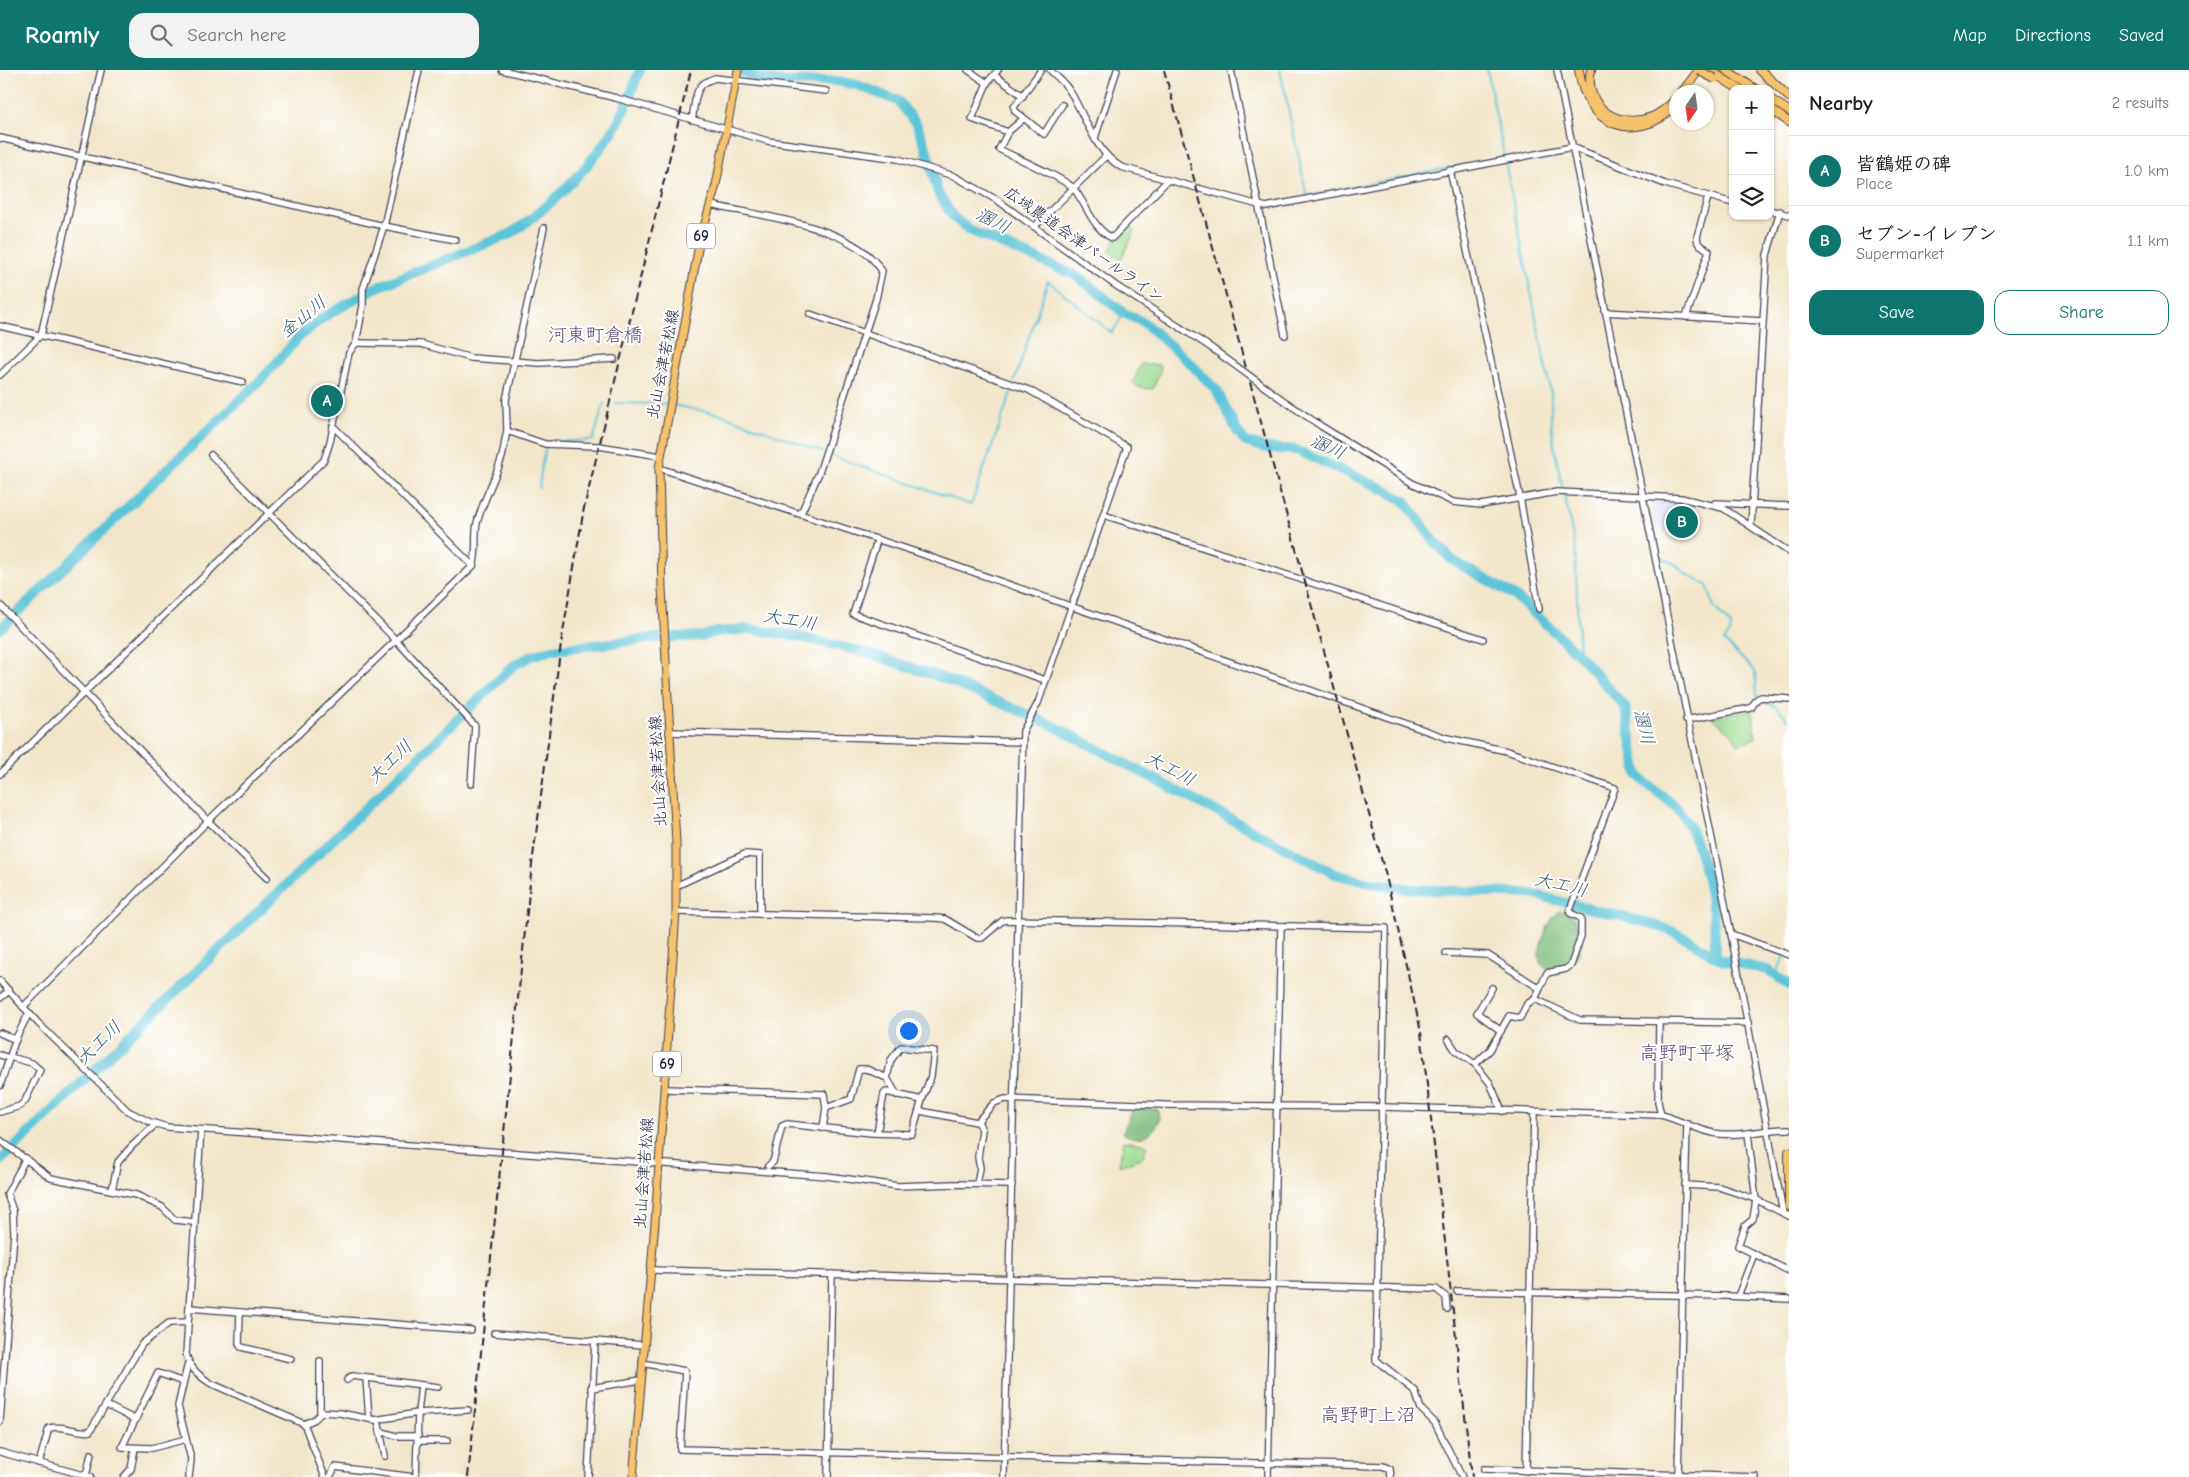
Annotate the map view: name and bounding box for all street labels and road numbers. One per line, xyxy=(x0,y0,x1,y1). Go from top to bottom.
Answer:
street label: 広域農道会津パールライン xyxy=(1001,183,1167,307)
road number: 69 xyxy=(687,224,715,248)
street label: 北山会津若松線 xyxy=(643,307,683,421)
street label: 北山会津若松線 xyxy=(646,715,670,827)
road number: 69 xyxy=(653,1052,681,1076)
street label: 北山会津若松線 xyxy=(631,1117,657,1229)

